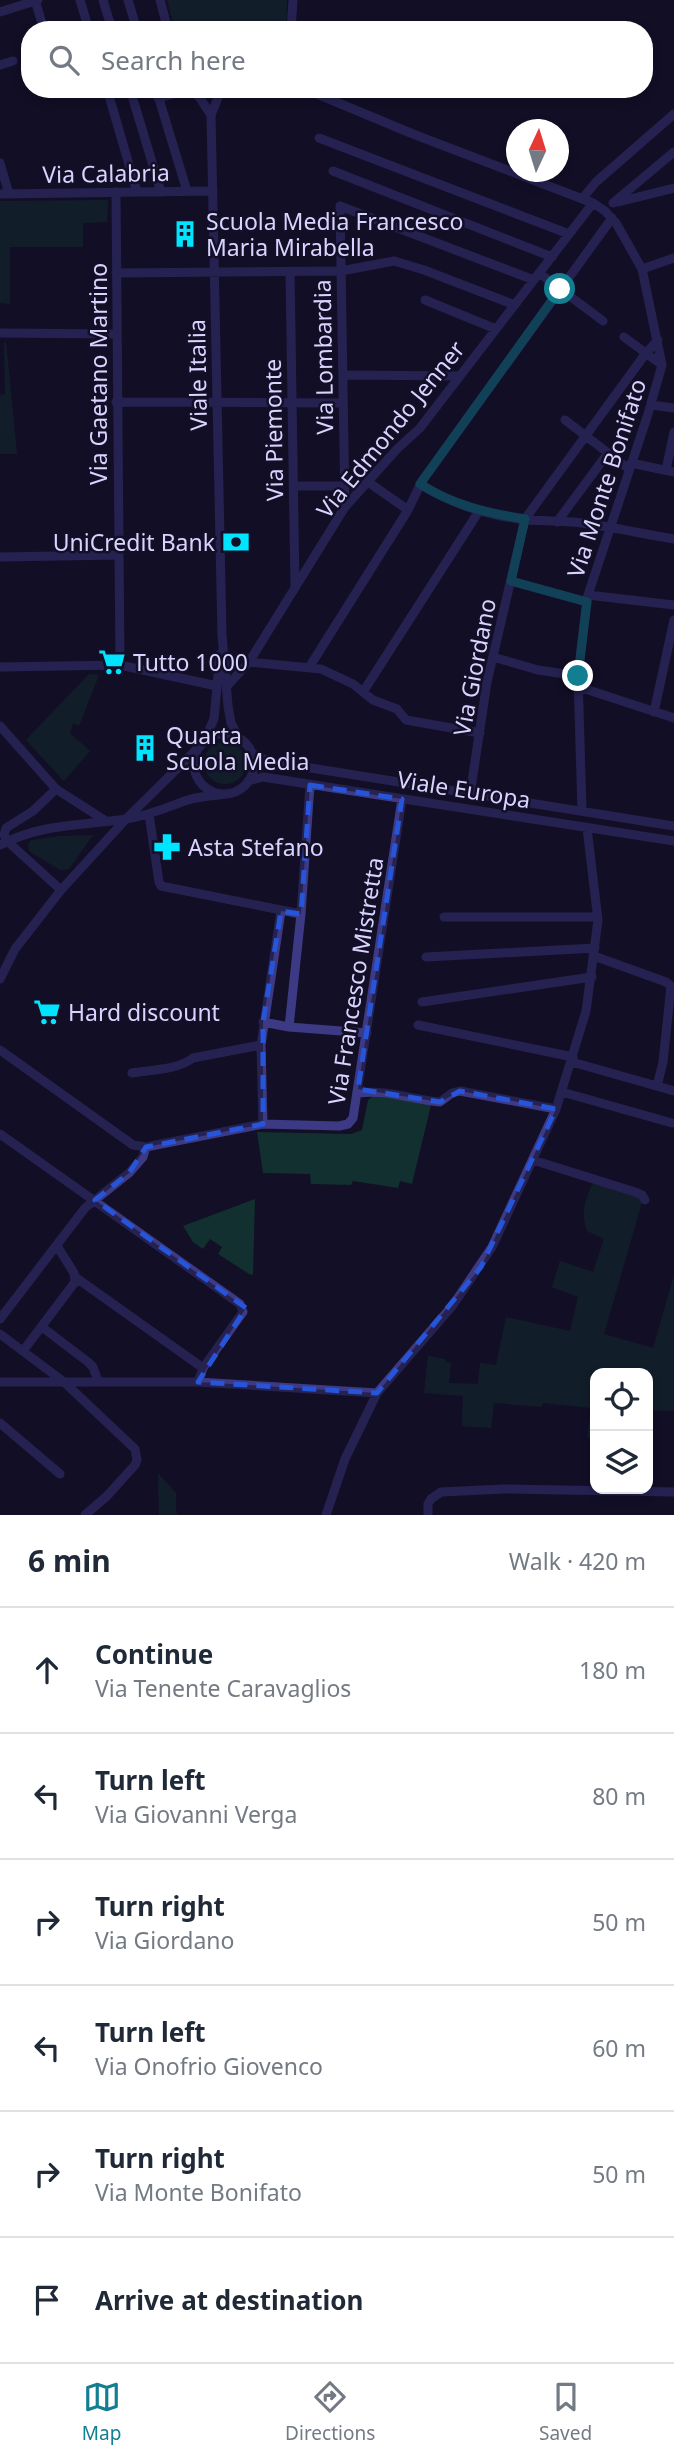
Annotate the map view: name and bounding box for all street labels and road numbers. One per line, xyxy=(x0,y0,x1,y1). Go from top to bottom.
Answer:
street label: Via Calabria xyxy=(42,156,170,190)
street label: Via Gaetano Martino xyxy=(82,263,114,485)
street label: Via Lombardia xyxy=(306,279,340,435)
street label: Viale Italia xyxy=(180,319,214,431)
street label: Via Edmondo Jenner xyxy=(309,333,472,524)
street label: Via Piemonte xyxy=(256,359,290,501)
street label: Via Monte Bonifato xyxy=(559,375,653,581)
street label: Via Giordano xyxy=(445,596,503,738)
street label: Viale Europa xyxy=(395,763,533,815)
street label: Via Francesco Mistretta xyxy=(320,855,390,1107)

